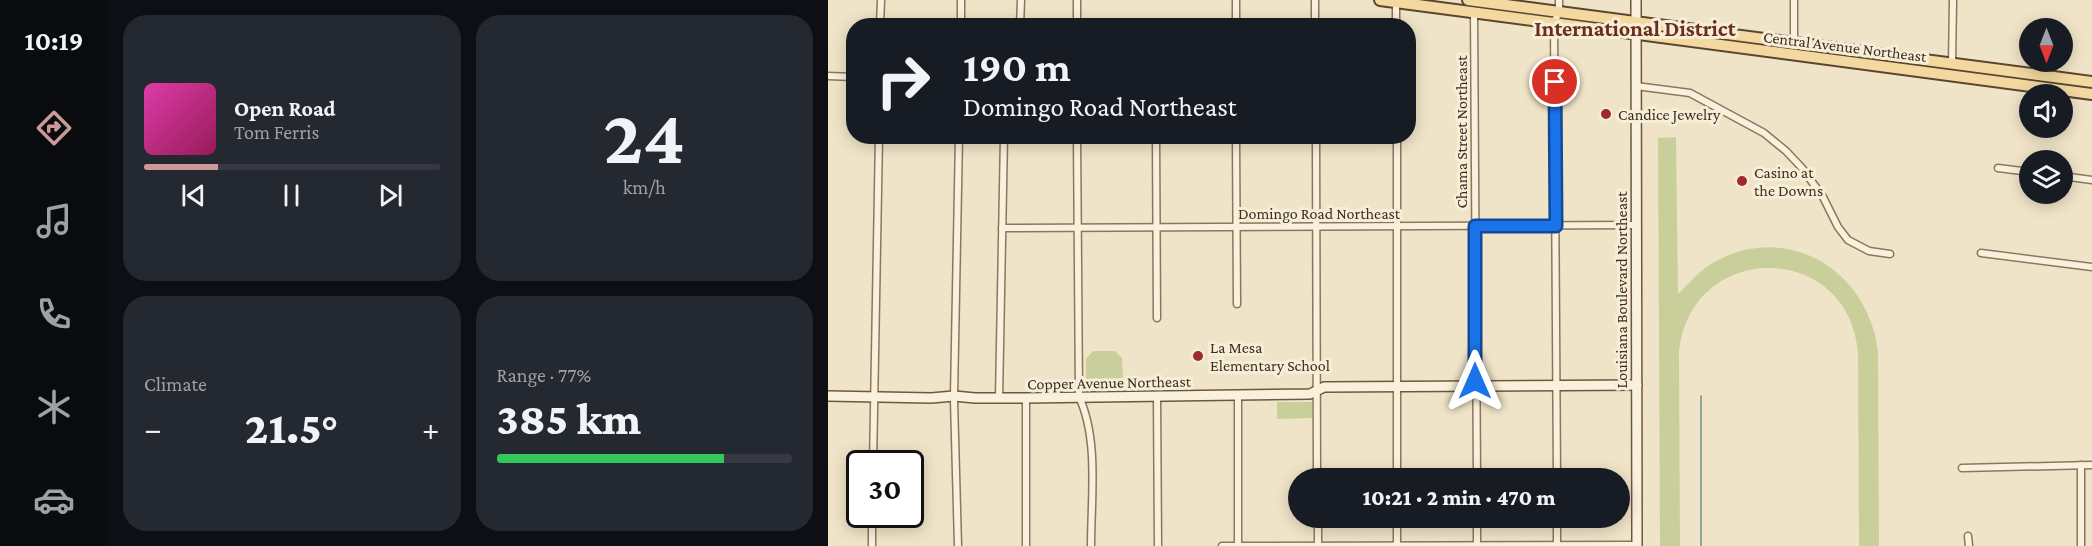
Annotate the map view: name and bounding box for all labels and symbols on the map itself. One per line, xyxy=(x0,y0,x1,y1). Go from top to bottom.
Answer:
district label: International District xyxy=(1534,16,1737,41)
north arrow xyxy=(2019,18,2073,72)
street label: Central Avenue Northeast xyxy=(1762,28,1928,65)
street label: Chama Street Northeast xyxy=(1453,55,1470,209)
pin xyxy=(1529,56,1580,107)
place label: Candice Jewelry xyxy=(1618,106,1721,124)
marker: Candice Jewelry xyxy=(1599,107,1613,121)
place label: Casino at the Downs xyxy=(1754,164,1823,199)
marker: Casino at the Downs xyxy=(1735,174,1749,188)
street label: Louisiana Boulevard Northeast xyxy=(1613,191,1630,389)
street label: Domingo Road Northeast xyxy=(1238,205,1401,223)
place label: La Mesa Elementary School xyxy=(1210,339,1330,375)
marker: La Mesa Elementary School xyxy=(1191,349,1205,363)
position arrow xyxy=(1443,349,1507,413)
street label: Copper Avenue Northeast xyxy=(1027,373,1192,393)
speed limit sign: 30 xyxy=(846,450,924,528)

